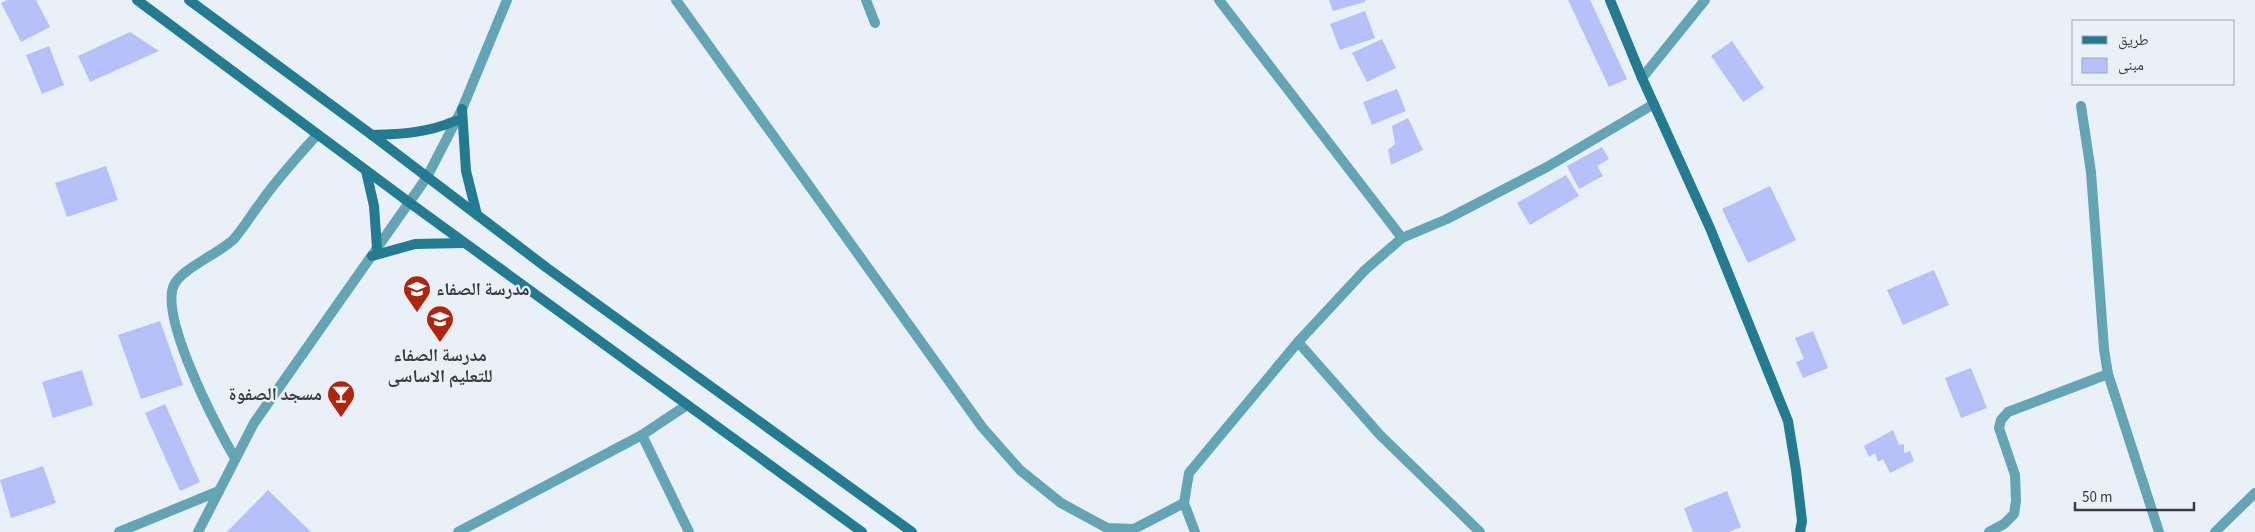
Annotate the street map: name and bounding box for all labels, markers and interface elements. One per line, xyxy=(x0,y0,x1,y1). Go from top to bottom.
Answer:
legend xyxy=(2072,20,2235,85)
text: طريق xyxy=(2118,30,2149,51)
text: مبنى xyxy=(2118,55,2144,76)
school or university icon: مدرسة الصفاء xyxy=(402,274,432,313)
place label: مدرسة الصفاء xyxy=(436,277,530,302)
school or university icon: مدرسة الصفاء للتعليم الاساسى xyxy=(425,304,455,343)
place label: مدرسة الصفاء للتعليم الاساسى xyxy=(387,343,493,389)
bar icon: مسجد الصفوة xyxy=(326,379,356,418)
place label: مسجد الصفوة xyxy=(229,382,322,407)
scale bar xyxy=(2075,480,2194,512)
text: 50 m xyxy=(2082,487,2112,508)

